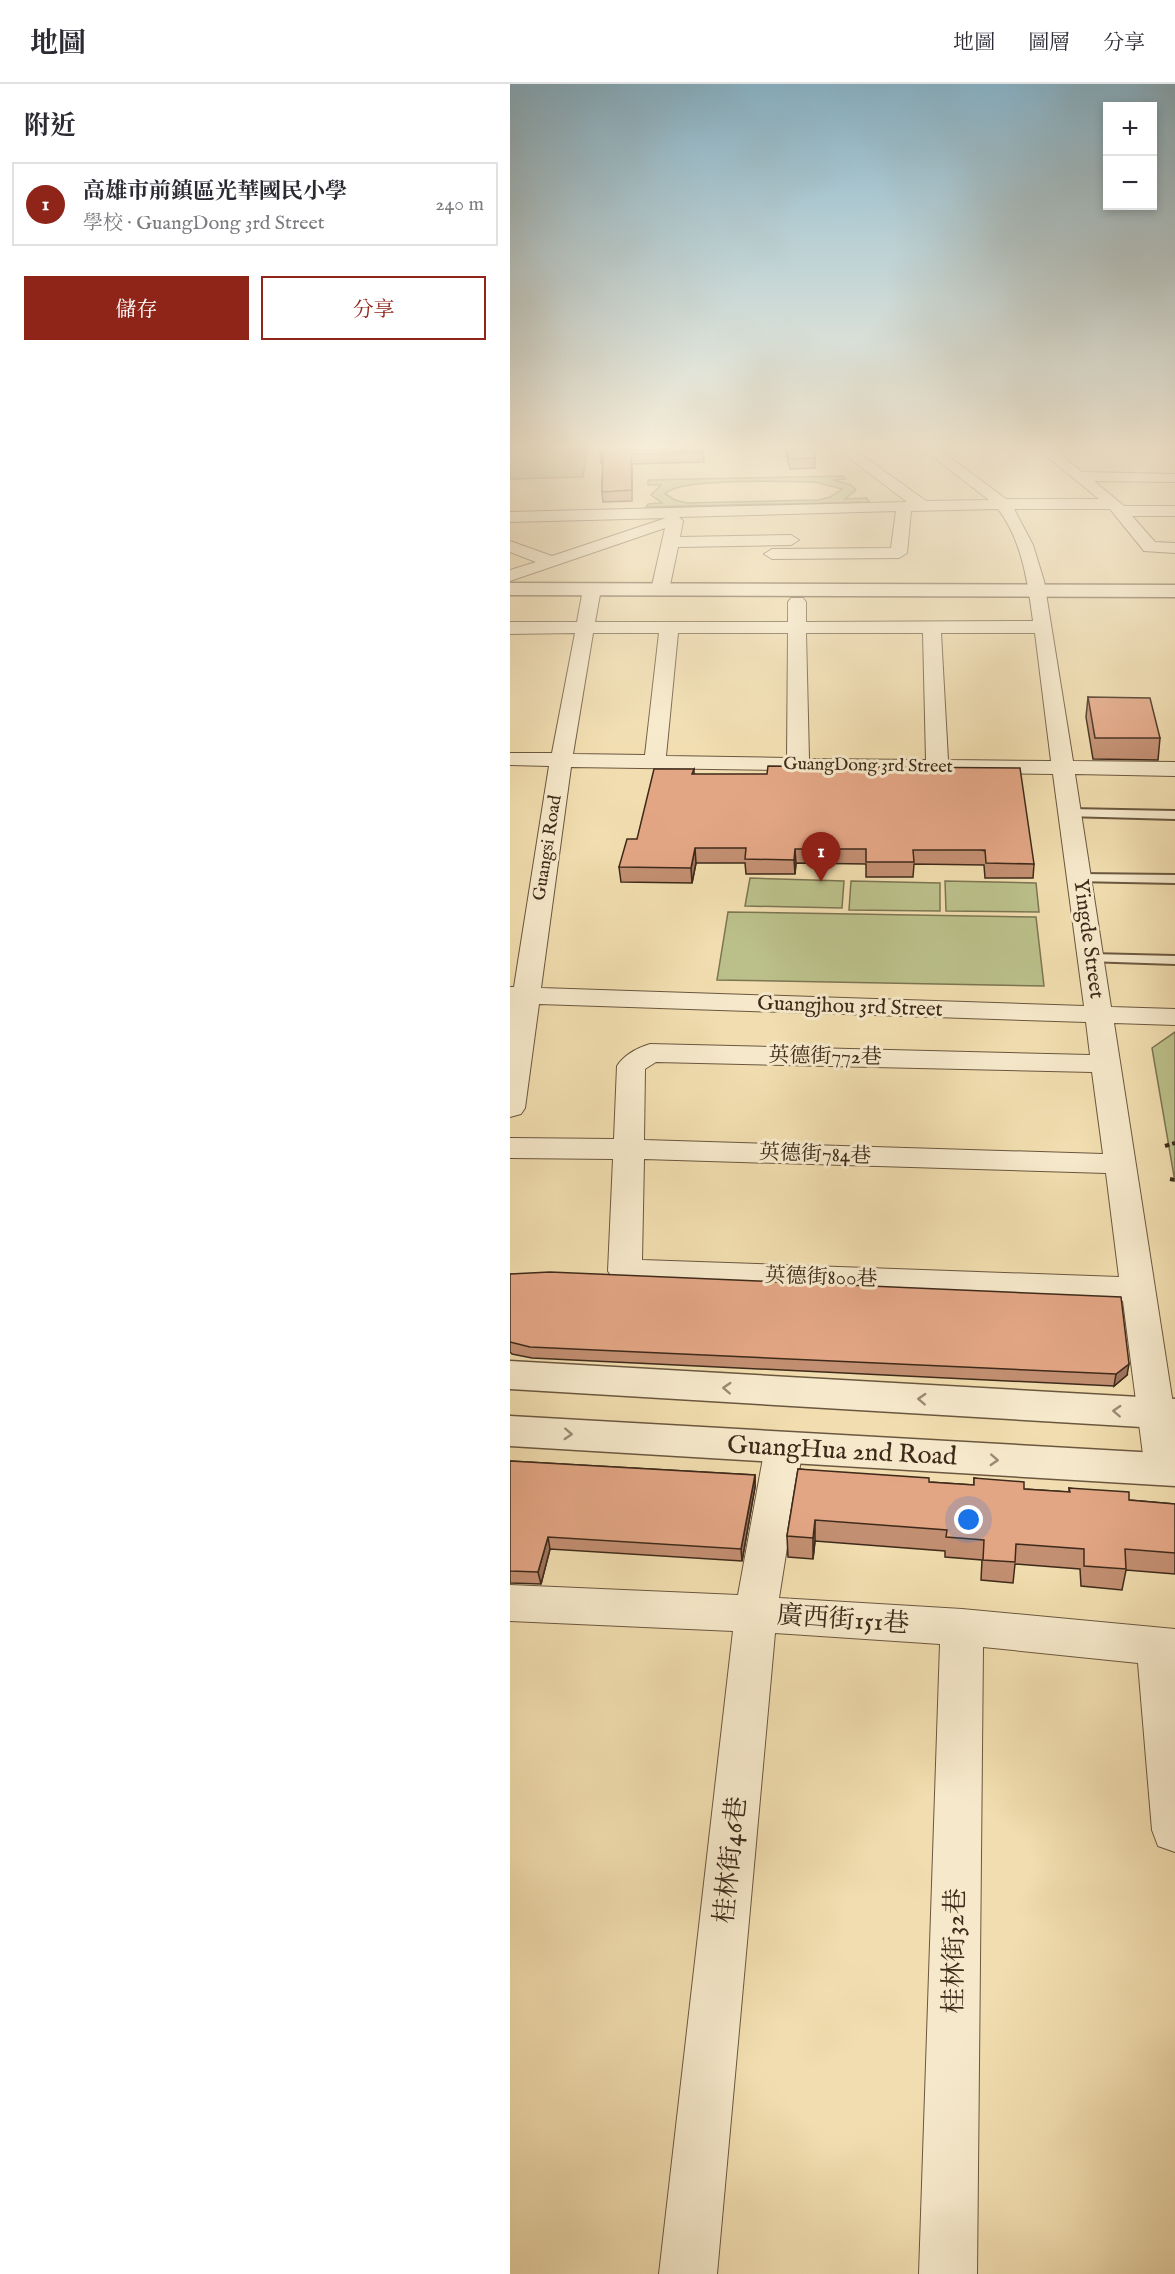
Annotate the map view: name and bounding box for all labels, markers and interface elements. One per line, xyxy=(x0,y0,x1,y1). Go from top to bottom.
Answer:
text: 地圖 xyxy=(30,27,86,62)
text: 地圖 xyxy=(953,30,995,57)
text: 圖層 xyxy=(1028,30,1070,57)
text: 分享 xyxy=(1103,30,1145,57)
map controls xyxy=(1103,102,1157,210)
button: + xyxy=(1103,102,1157,156)
text: 附近 xyxy=(24,110,76,143)
button: − xyxy=(1103,156,1157,210)
text: 高雄市前鎮區光華國民小學 xyxy=(83,178,347,206)
text: 1 xyxy=(42,192,49,217)
text: 240 m xyxy=(435,192,484,217)
text: 學校 · GuangDong 3rd Street xyxy=(83,211,325,236)
button: 儲存 xyxy=(24,276,249,340)
button: 分享 xyxy=(261,276,486,340)
street label: GuangDong 3rd Street xyxy=(783,753,953,779)
street label: Guangsi Road xyxy=(528,793,568,902)
pin: 1 xyxy=(802,832,840,882)
street label: Yingde Street xyxy=(1066,878,1110,1000)
street label: Guangjhou 3rd Street xyxy=(757,990,943,1024)
street label: 英德街772巷 xyxy=(768,1043,882,1071)
street label: 英德街784巷 xyxy=(758,1140,872,1170)
street label: 英德街800巷 xyxy=(764,1263,878,1293)
one-way arrow xyxy=(723,1381,732,1394)
one-way arrow xyxy=(917,1393,926,1406)
one-way arrow xyxy=(1112,1404,1121,1417)
one-way arrow xyxy=(564,1428,573,1441)
street label: GuangHua 2nd Road xyxy=(726,1429,958,1473)
one-way arrow xyxy=(989,1453,998,1466)
your location xyxy=(954,1505,983,1534)
street label: 廣西街151巷 xyxy=(776,1599,910,1641)
street label: 桂林街46巷 xyxy=(708,1795,754,1925)
street label: 桂林街32巷 xyxy=(937,1888,973,2014)

